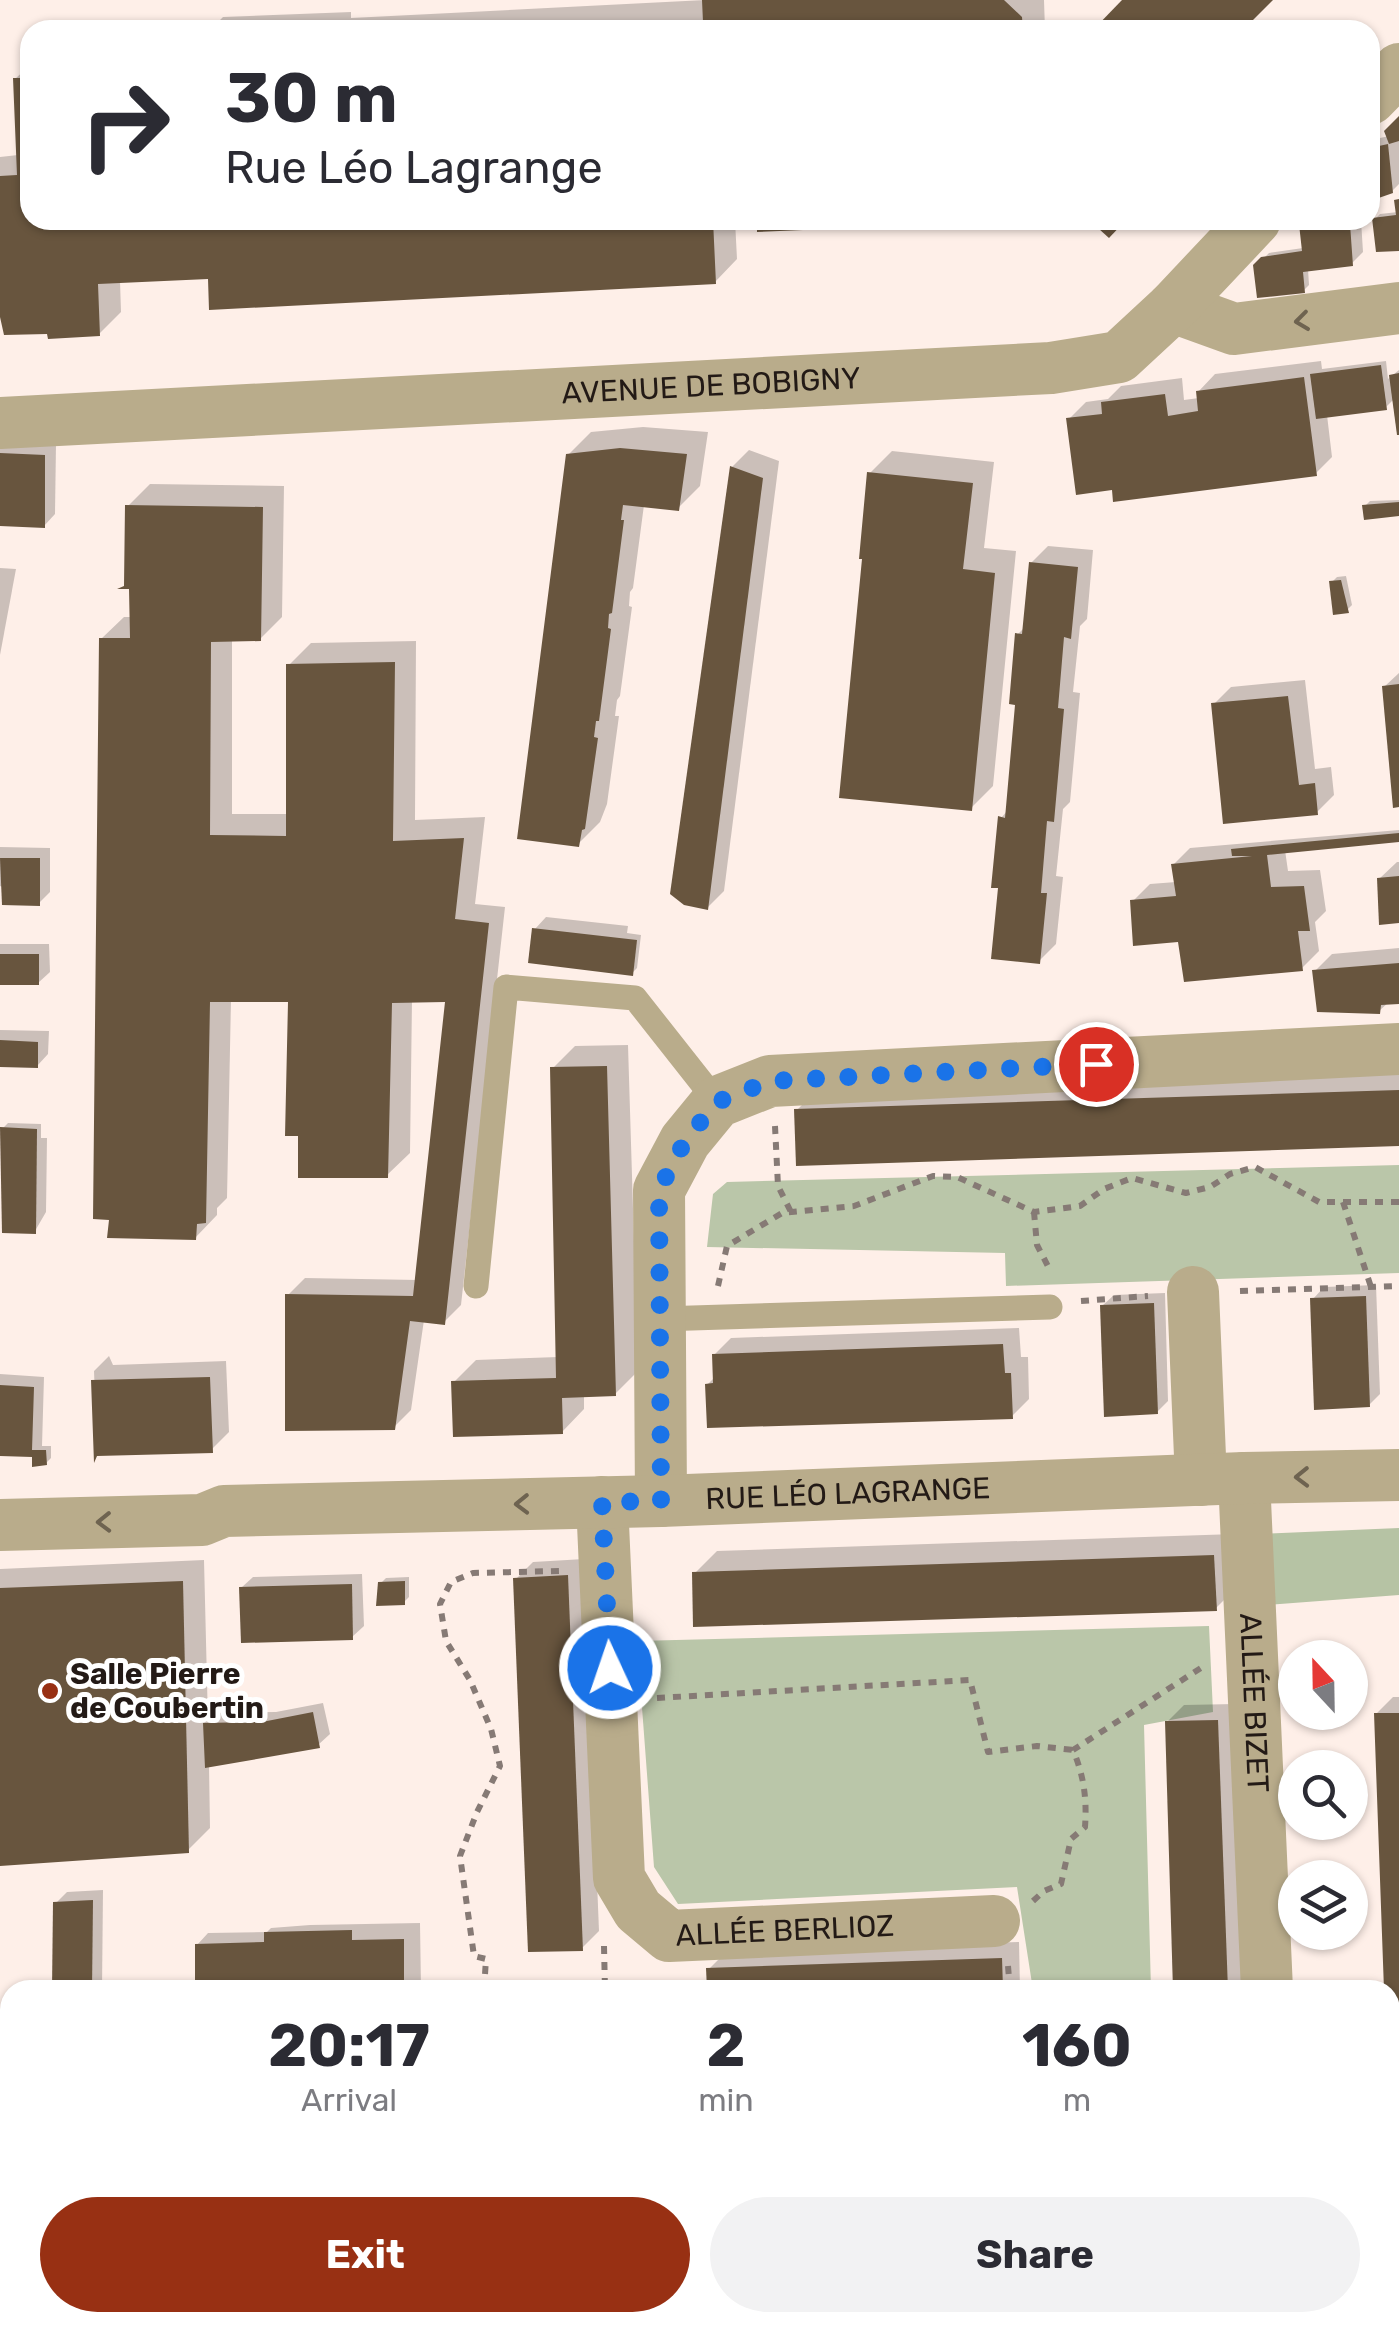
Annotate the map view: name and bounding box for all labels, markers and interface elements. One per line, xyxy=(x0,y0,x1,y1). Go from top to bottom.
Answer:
text: 30 m xyxy=(225,57,398,140)
icon: right xyxy=(60,60,190,190)
text: Rue Léo Lagrange xyxy=(225,141,603,194)
one-way arrow xyxy=(1294,309,1311,330)
street label: AVENUE DE BOBIGNY xyxy=(561,360,861,412)
pin xyxy=(1054,1022,1139,1107)
icon: arrive xyxy=(1069,1037,1124,1092)
one-way arrow xyxy=(1293,1466,1308,1488)
street label: RUE LÉO LAGRANGE xyxy=(705,1470,991,1517)
one-way arrow xyxy=(514,1493,530,1515)
one-way arrow xyxy=(96,1512,112,1533)
street label: ALLÉE BIZET xyxy=(1232,1612,1276,1793)
position arrow xyxy=(558,1616,662,1720)
north arrow xyxy=(1278,1640,1368,1730)
map controls xyxy=(1278,1640,1368,1950)
place label: Salle Pierre de Coubertin xyxy=(70,1656,264,1726)
marker: Salle Pierre de Coubertin xyxy=(39,1680,61,1702)
button: search xyxy=(1278,1750,1368,1840)
button: layers xyxy=(1278,1860,1368,1950)
street label: ALLÉE BERLIOZ xyxy=(675,1908,895,1954)
text: 20:17 xyxy=(268,2010,430,2081)
text: 2 xyxy=(706,2010,745,2081)
text: 160 xyxy=(1022,2010,1132,2081)
text: Arrival xyxy=(301,2081,397,2119)
text: min xyxy=(698,2081,754,2119)
text: m xyxy=(1063,2081,1091,2119)
button: Exit xyxy=(40,2197,690,2312)
button: Share xyxy=(710,2197,1360,2312)

